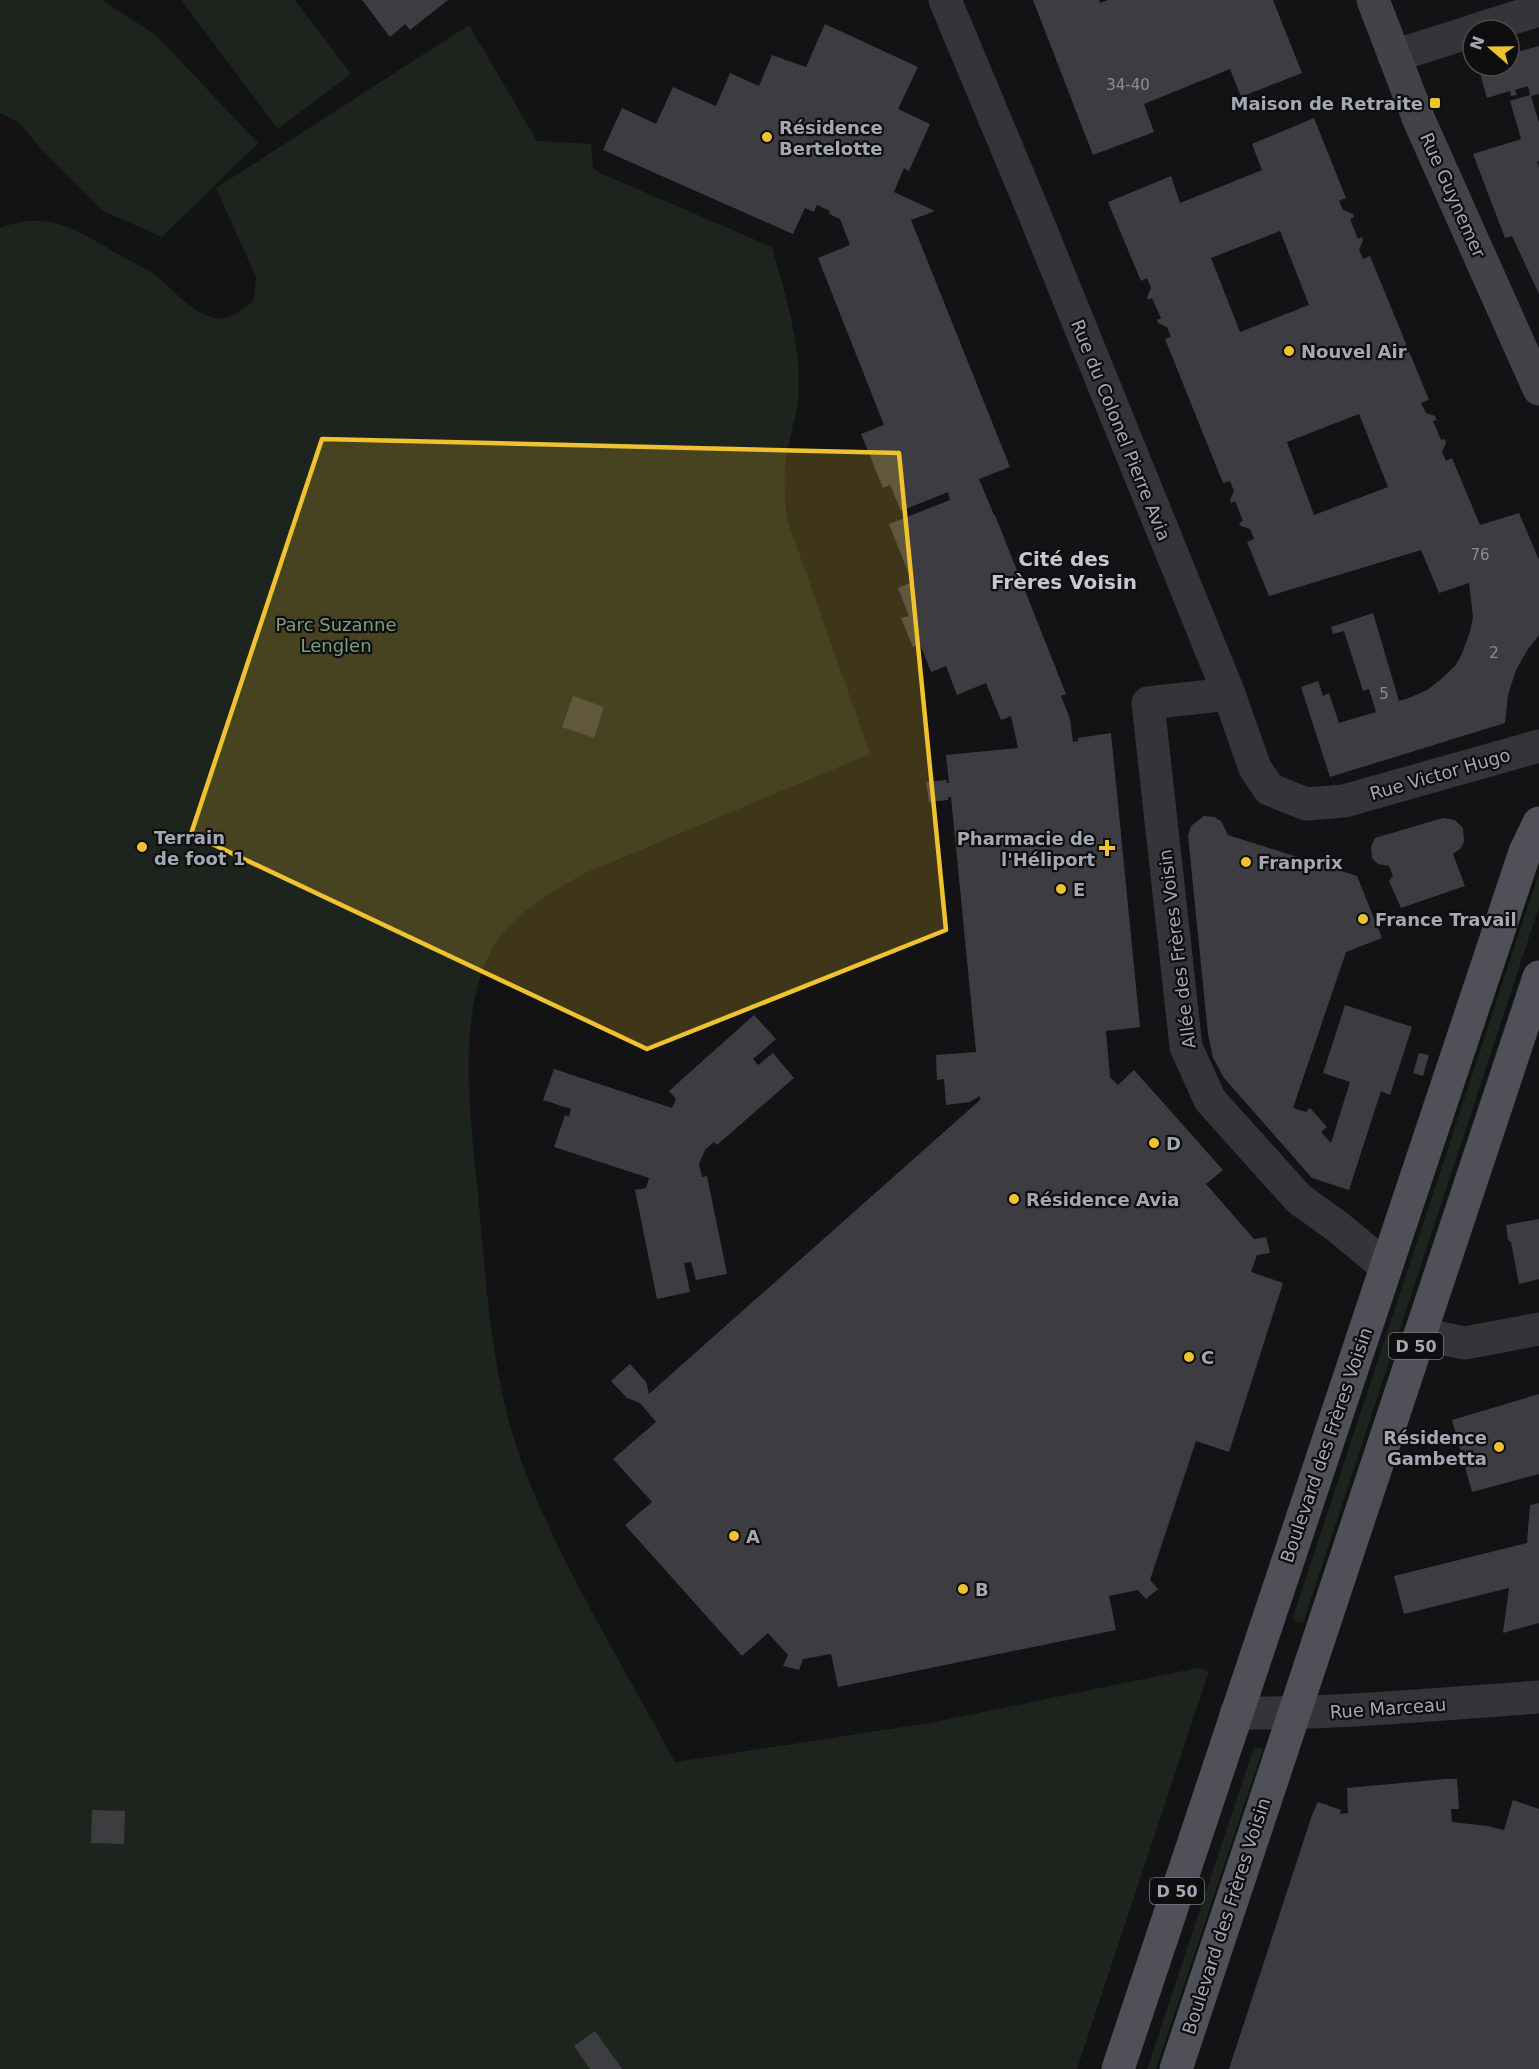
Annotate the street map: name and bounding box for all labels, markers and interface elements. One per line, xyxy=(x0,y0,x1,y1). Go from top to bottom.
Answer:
north arrow xyxy=(1461,18,1521,78)
text: N xyxy=(1466,33,1489,53)
house number: 34-40 xyxy=(1106,76,1150,94)
place label: Maison de Retraite xyxy=(1231,93,1423,114)
marker: Maison de Retraite xyxy=(1428,96,1442,110)
place label: Résidence Bertelotte xyxy=(779,117,883,159)
street label: Rue Guynemer xyxy=(1416,129,1490,261)
marker: Résidence Bertelotte xyxy=(760,130,774,144)
street label: Rue du Colonel Pierre Avia xyxy=(1067,316,1175,544)
place label: Nouvel Air xyxy=(1301,341,1407,362)
marker: Nouvel Air xyxy=(1282,344,1296,358)
house number: 76 xyxy=(1470,546,1490,564)
district label: Cité des Frères Voisin xyxy=(991,547,1137,594)
park label: Parc Suzanne Lenglen xyxy=(276,614,396,656)
house number: 2 xyxy=(1489,644,1499,662)
house number: 5 xyxy=(1379,685,1389,703)
street label: Rue Victor Hugo xyxy=(1367,744,1513,804)
place label: Terrain de foot 1 xyxy=(154,827,245,869)
place label: Pharmacie de l'Héliport xyxy=(957,828,1095,870)
marker: Terrain de foot 1 xyxy=(135,840,149,854)
marker: Pharmacie de l'Héliport xyxy=(1100,841,1114,855)
street label: Allée des Frères Voisin xyxy=(1154,848,1200,1050)
place label: Franprix xyxy=(1258,852,1343,873)
marker: Franprix xyxy=(1239,855,1253,869)
place label: E xyxy=(1073,879,1085,900)
marker: E xyxy=(1054,882,1068,896)
place label: France Travail xyxy=(1375,909,1517,930)
marker: France Travail xyxy=(1356,912,1370,926)
place label: D xyxy=(1166,1133,1181,1154)
marker: D xyxy=(1147,1136,1161,1150)
place label: Résidence Avia xyxy=(1026,1189,1179,1210)
marker: Résidence Avia xyxy=(1007,1192,1021,1206)
street label: Boulevard des Frères Voisin xyxy=(1276,1325,1376,1565)
road number: D 50 xyxy=(1389,1333,1443,1359)
place label: C xyxy=(1201,1347,1214,1368)
marker: C xyxy=(1182,1350,1196,1364)
place label: Résidence Gambetta xyxy=(1383,1427,1487,1469)
marker: Résidence Gambetta xyxy=(1492,1440,1506,1454)
place label: A xyxy=(746,1526,760,1547)
marker: A xyxy=(727,1529,741,1543)
place label: B xyxy=(975,1579,989,1600)
marker: B xyxy=(956,1582,970,1596)
street label: Rue Marceau xyxy=(1329,1693,1447,1723)
street label: Boulevard des Frères Voisin xyxy=(1178,1795,1274,2037)
road number: D 50 xyxy=(1150,1878,1204,1904)

